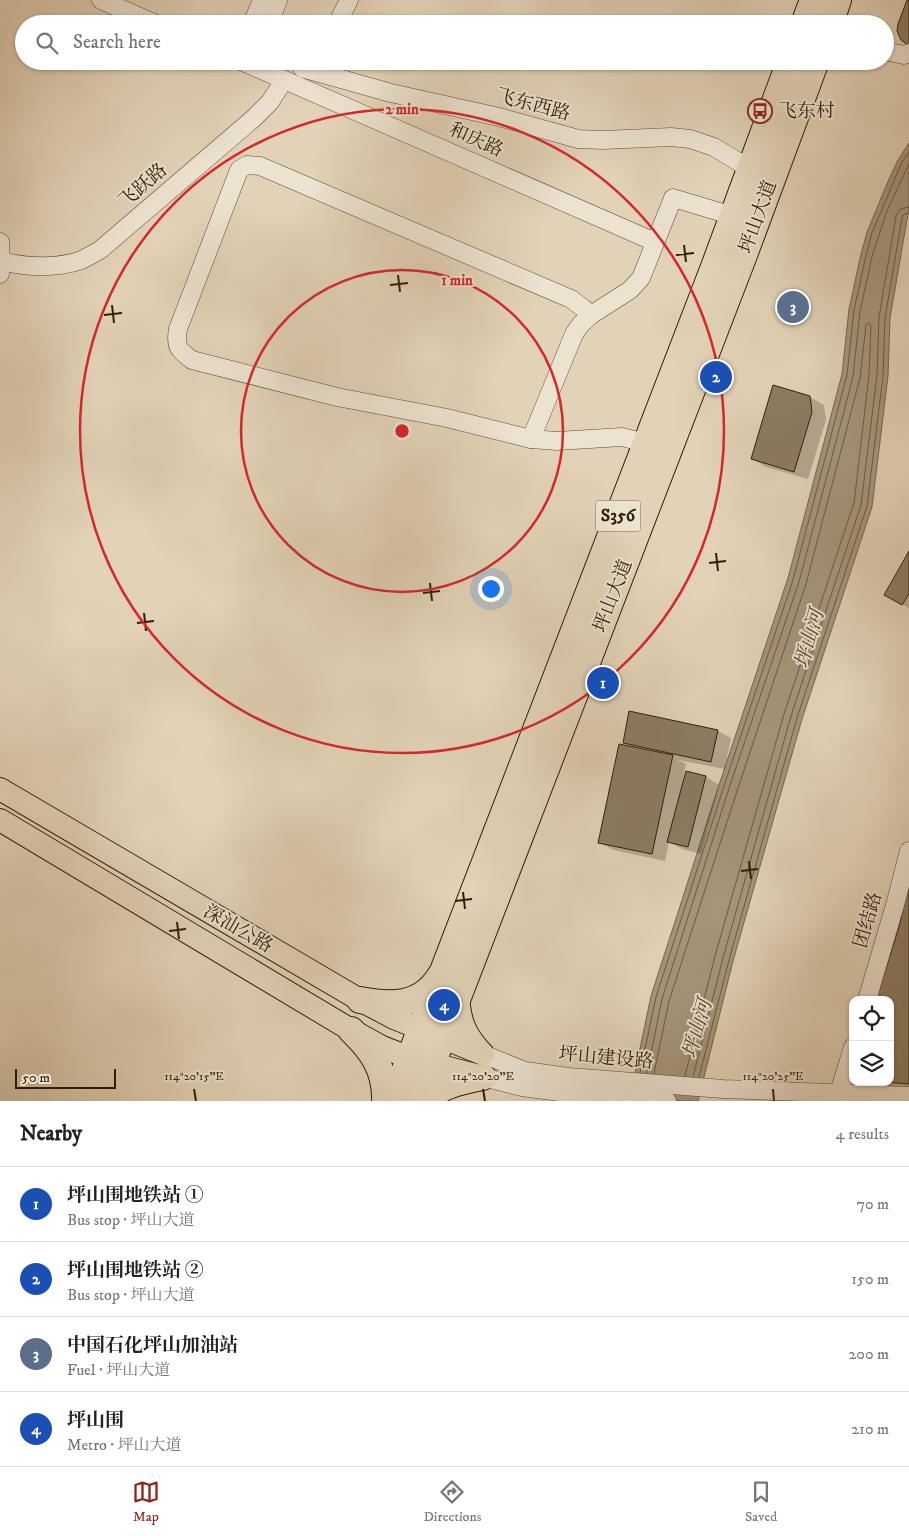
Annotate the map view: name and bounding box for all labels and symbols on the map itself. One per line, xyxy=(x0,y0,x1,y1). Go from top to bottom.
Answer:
street label: 飞东西路 xyxy=(493,84,573,126)
bus stop icon: 飞东村 xyxy=(747,98,773,124)
text: 2 min xyxy=(385,100,419,119)
place label: 飞东村 xyxy=(778,100,835,123)
street label: 和庆路 xyxy=(445,118,507,162)
street label: 飞跃路 xyxy=(114,159,172,213)
street label: 坪山大道 xyxy=(734,177,782,257)
text: 1 min xyxy=(441,271,473,290)
pin: 3 xyxy=(777,288,809,326)
pin: 2 xyxy=(700,358,732,396)
centre of rings xyxy=(393,422,411,440)
road number: S356 xyxy=(596,501,640,532)
street label: 坪山大道 xyxy=(589,556,637,636)
your location xyxy=(478,576,504,602)
water label: 坪山河 xyxy=(790,604,831,671)
pin: 1 xyxy=(587,664,619,702)
street label: 团结路 xyxy=(849,889,887,951)
street label: 深汕公路 xyxy=(199,900,277,958)
pin: 4 xyxy=(428,986,460,1024)
water label: 坪山河 xyxy=(678,994,719,1061)
street label: 坪山建设路 xyxy=(558,1042,654,1074)
scale bar xyxy=(15,1066,116,1089)
text: 114°20'15"E xyxy=(164,1069,224,1084)
text: 114°20'20"E xyxy=(452,1069,514,1084)
text: 114°20'25"E xyxy=(742,1069,804,1084)

